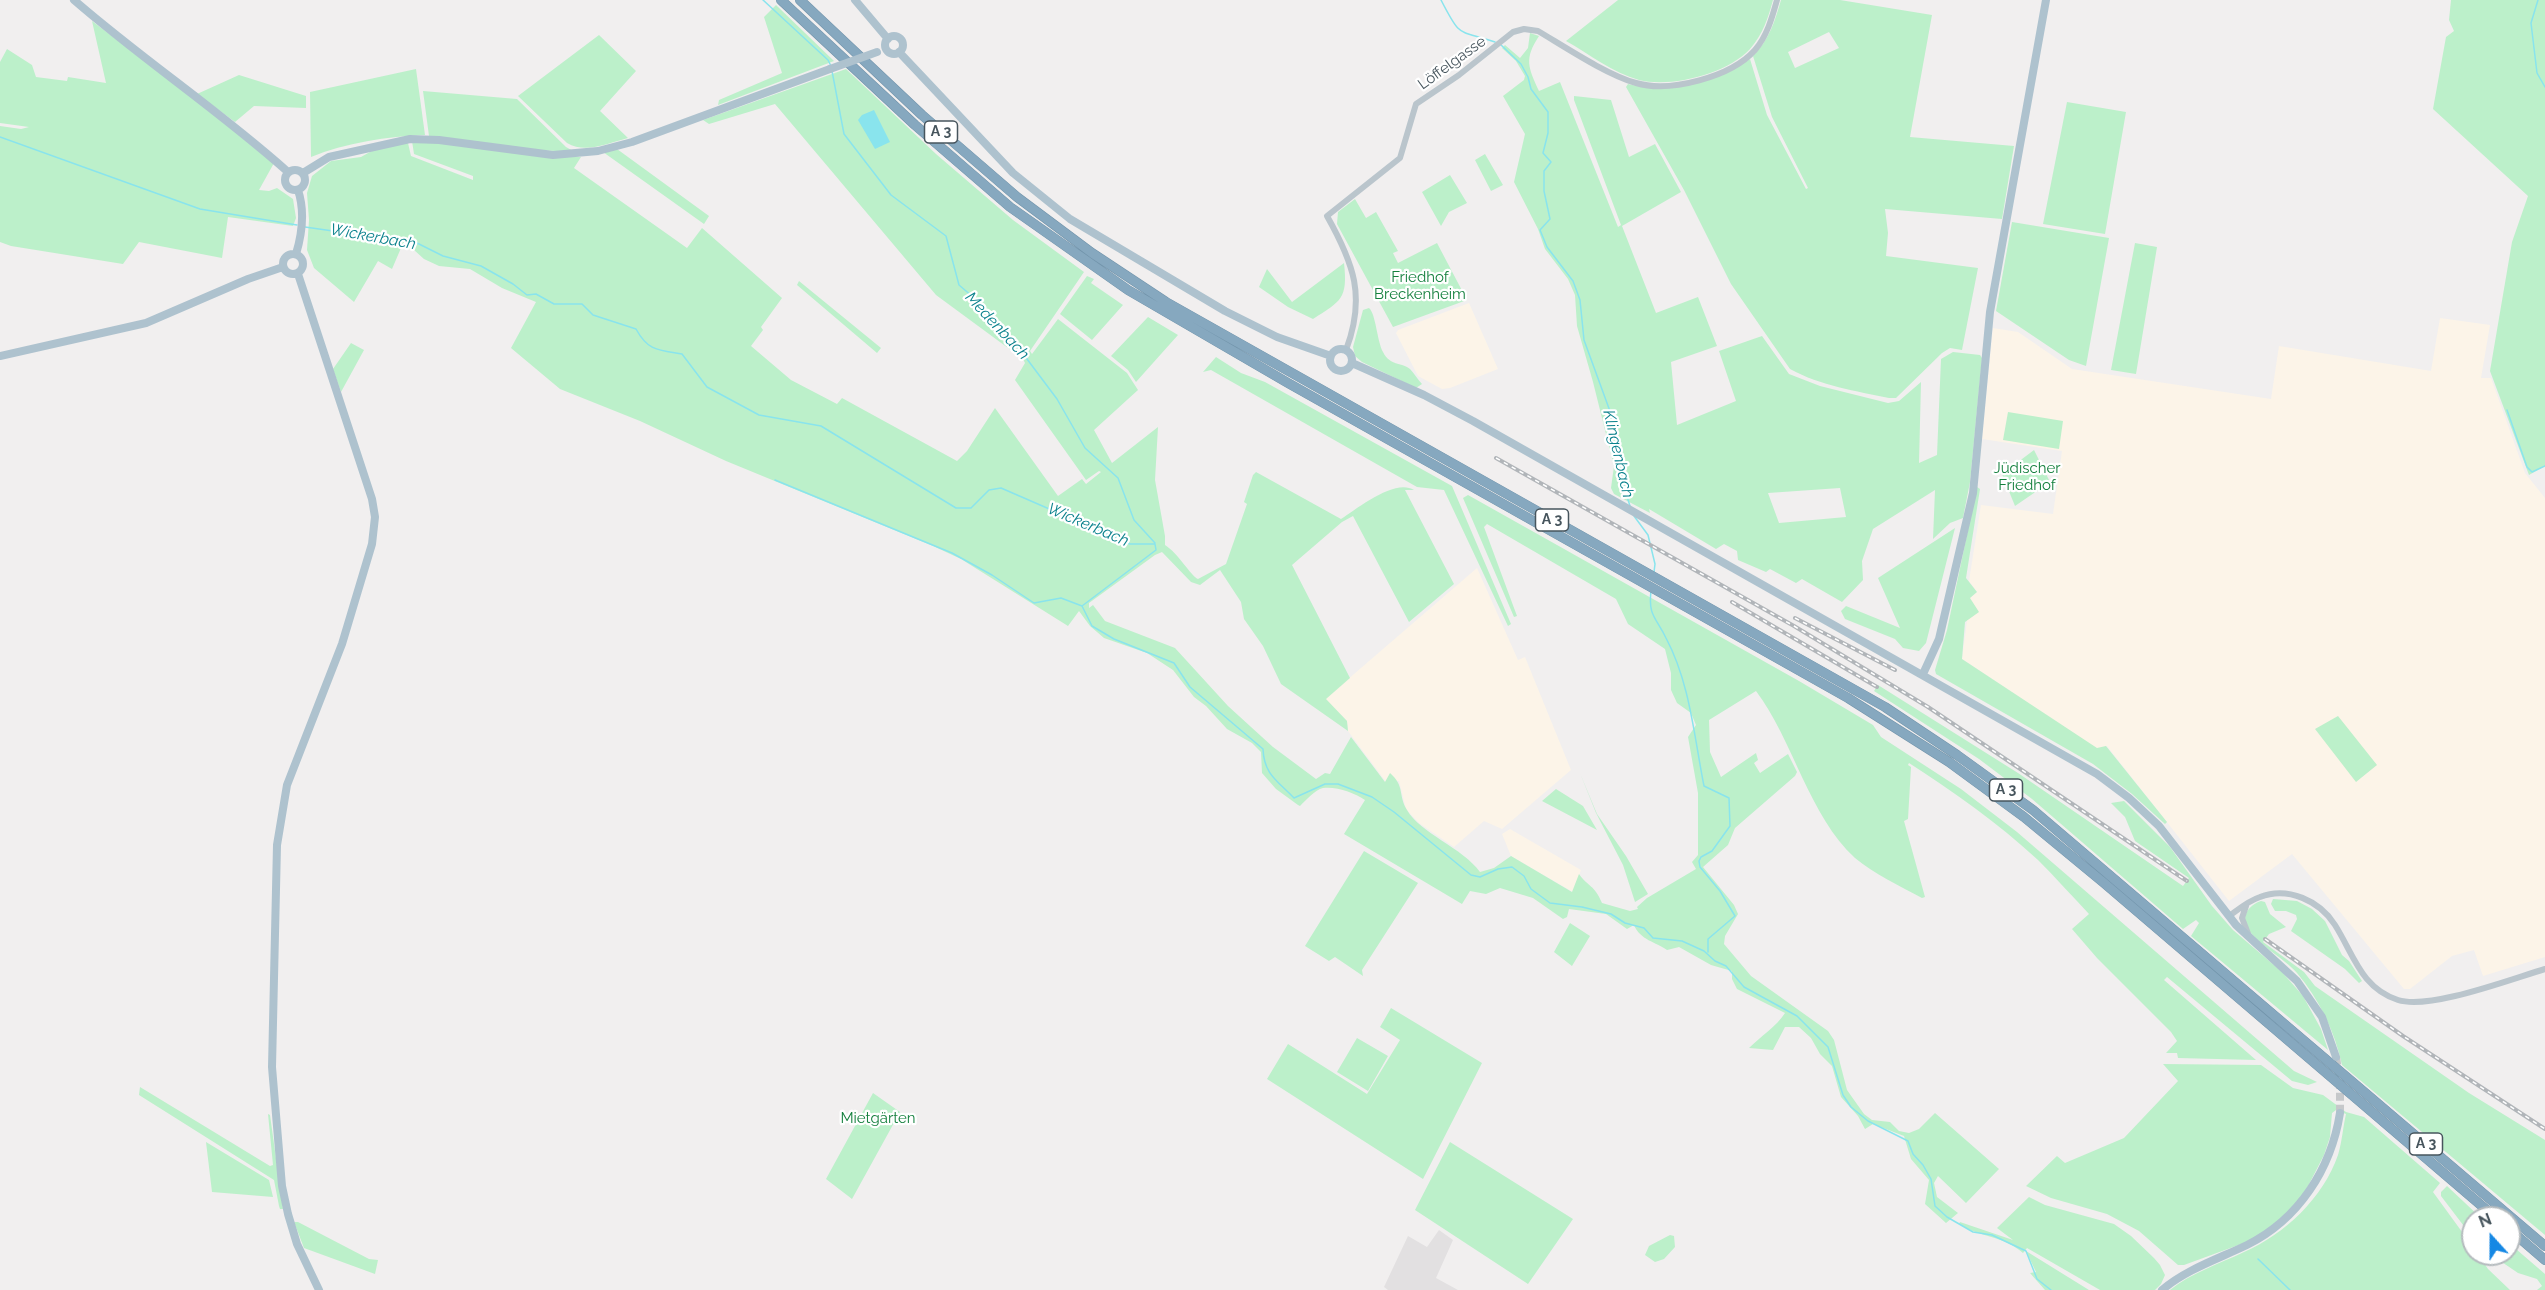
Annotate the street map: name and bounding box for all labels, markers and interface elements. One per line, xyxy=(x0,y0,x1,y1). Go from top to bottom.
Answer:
street label: Löffelgasse xyxy=(1415,32,1489,94)
road number: A 3 xyxy=(924,121,958,143)
water label: Wickerbach xyxy=(329,220,417,254)
park label: Friedhof Breckenheim xyxy=(1374,268,1466,303)
water label: Medenbach xyxy=(961,288,1033,364)
water label: Klingenbach xyxy=(1599,408,1637,500)
park label: Jüdischer Friedhof xyxy=(1994,459,2060,494)
water label: Wickerbach xyxy=(1044,499,1132,551)
road number: A 3 xyxy=(1536,509,1568,531)
road number: A 3 xyxy=(1990,779,2022,801)
park label: Mietgärten xyxy=(840,1109,916,1127)
road number: A 3 xyxy=(2410,1133,2442,1155)
north arrow xyxy=(2461,1206,2521,1266)
text: N xyxy=(2476,1210,2494,1232)

